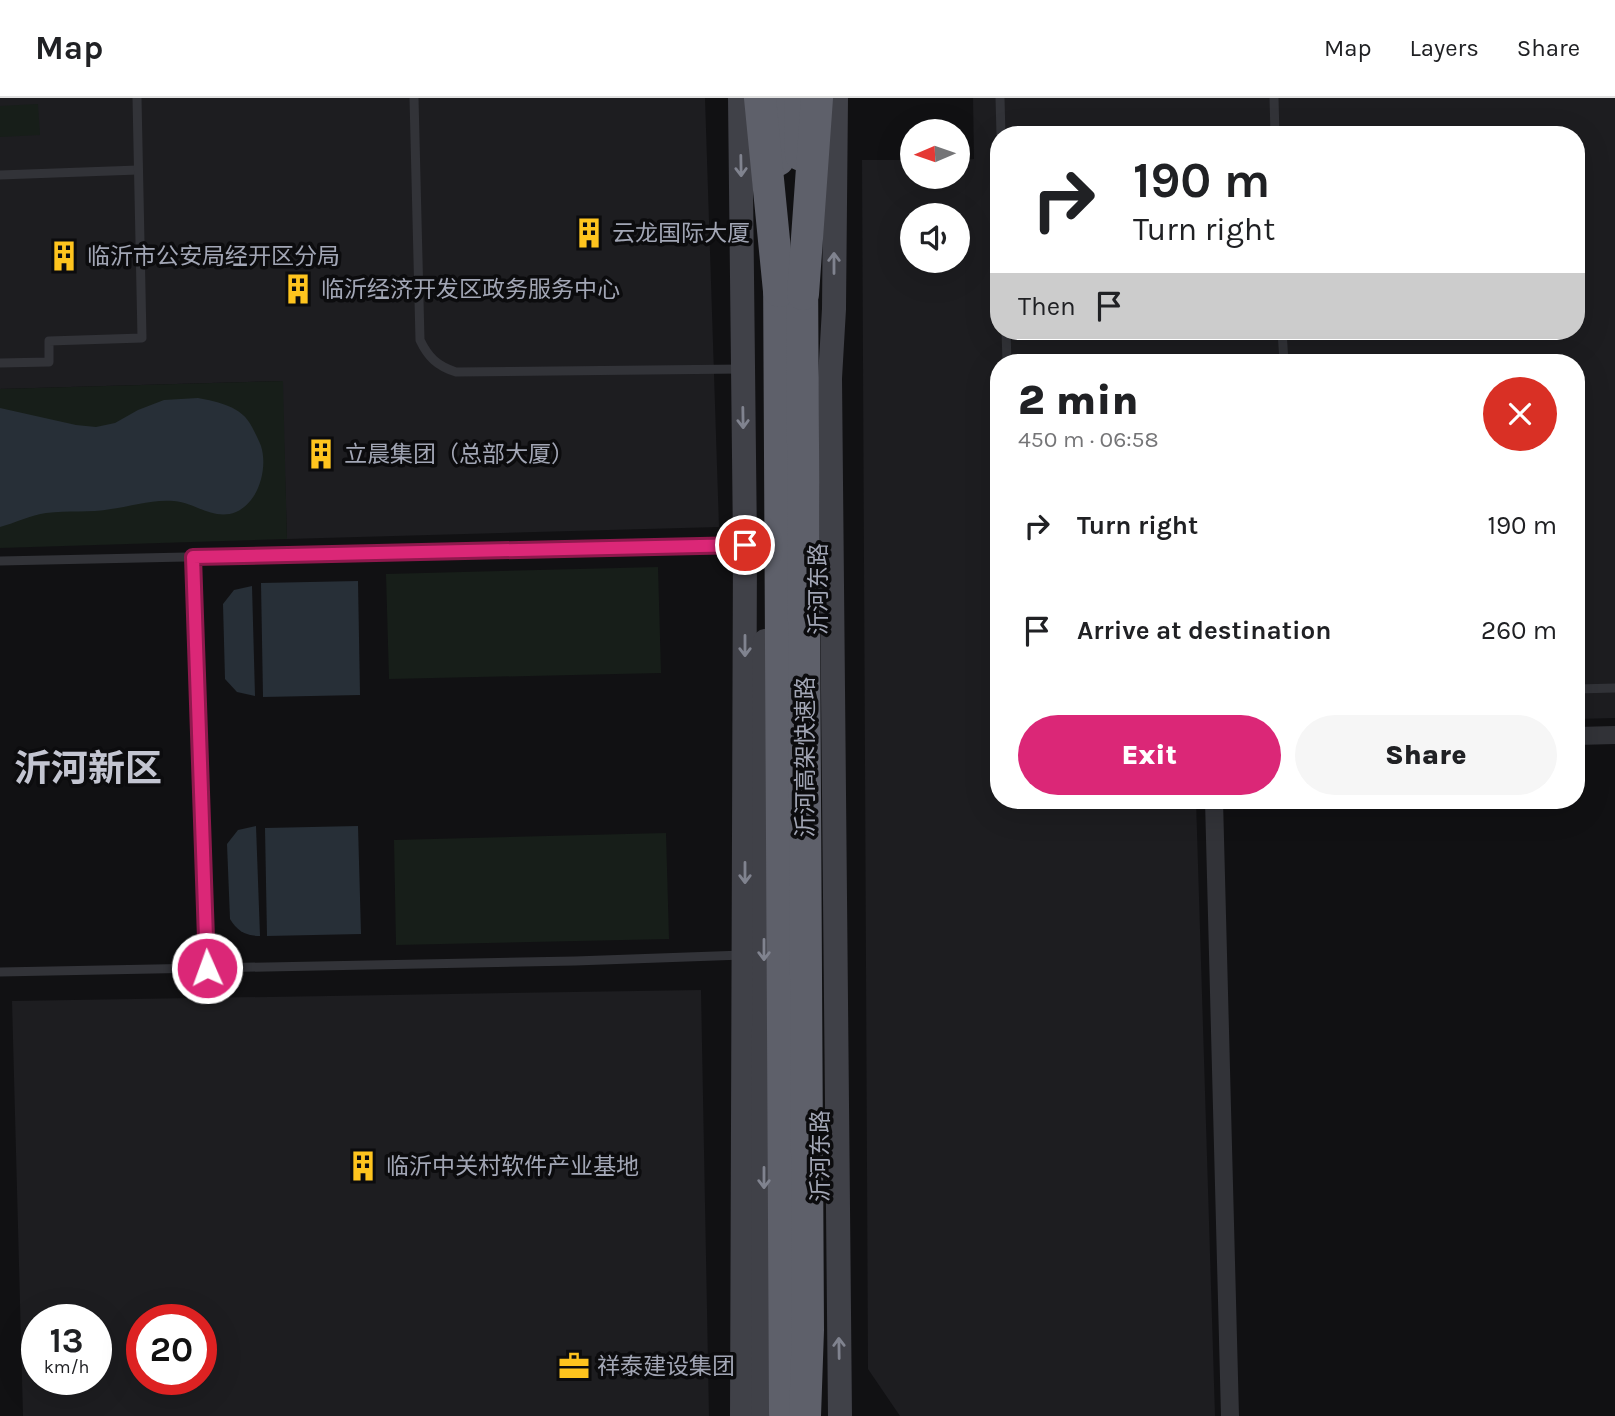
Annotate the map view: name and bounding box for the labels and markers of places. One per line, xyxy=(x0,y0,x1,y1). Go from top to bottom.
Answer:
building icon: 云龙国际大厦 xyxy=(572,216,606,250)
place label: 云龙国际大厦 xyxy=(612,220,750,247)
building icon: 临沂市公安局经开区分局 xyxy=(47,239,81,273)
place label: 临沂市公安局经开区分局 xyxy=(87,243,340,270)
building icon: 临沂经济开发区政务服务中心 xyxy=(281,272,315,306)
place label: 临沂经济开发区政务服务中心 xyxy=(321,276,620,303)
building icon: 立晨集团（总部大厦） xyxy=(304,437,338,471)
place label: 立晨集团（总部大厦） xyxy=(344,441,574,468)
pin xyxy=(715,515,775,575)
building icon: 临沂中关村软件产业基地 xyxy=(346,1149,380,1183)
place label: 临沂中关村软件产业基地 xyxy=(386,1153,639,1180)
office icon: 祥泰建设集团 xyxy=(557,1349,591,1383)
place label: 祥泰建设集团 xyxy=(597,1353,735,1380)

